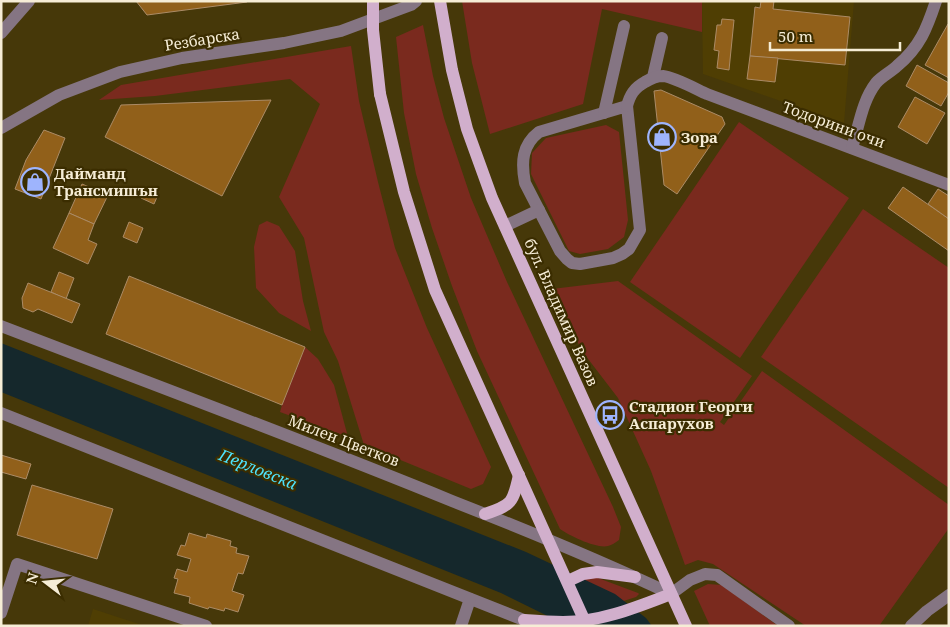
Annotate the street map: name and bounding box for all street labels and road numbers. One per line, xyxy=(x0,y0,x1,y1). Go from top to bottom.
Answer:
street label: Резбарска xyxy=(163,23,241,55)
street label: Тодорини очи xyxy=(780,96,888,152)
street label: бул. Владимир Вазов xyxy=(520,235,604,389)
street label: Милен Цветков xyxy=(286,410,402,470)

